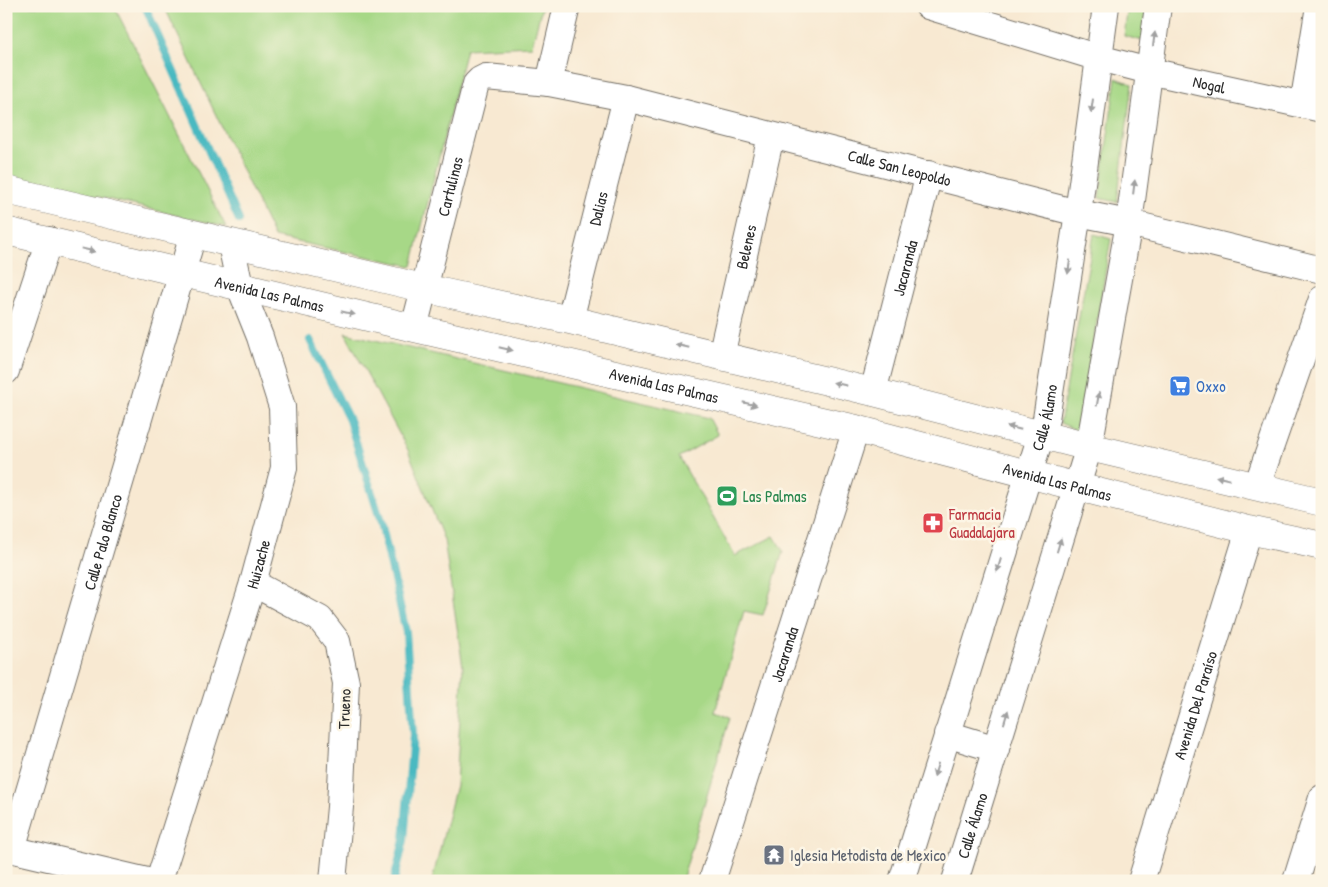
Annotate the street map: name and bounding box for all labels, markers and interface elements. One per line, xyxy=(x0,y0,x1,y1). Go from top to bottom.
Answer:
one-way arrow xyxy=(1150,30,1158,46)
street label: Nogal xyxy=(1191,70,1228,99)
one-way arrow xyxy=(1088,99,1096,115)
street label: Calle San Leopoldo xyxy=(846,144,954,191)
street label: Cartulinas xyxy=(432,154,468,219)
one-way arrow xyxy=(1130,179,1138,195)
street label: Dalias xyxy=(583,189,613,228)
street label: Belenes xyxy=(730,222,762,271)
street label: Jacaranda xyxy=(887,238,923,298)
one-way arrow xyxy=(80,246,95,254)
one-way arrow xyxy=(1065,259,1073,275)
street label: Avenida Las Palmas xyxy=(213,270,326,317)
one-way arrow xyxy=(340,309,355,317)
one-way arrow xyxy=(674,342,689,350)
one-way arrow xyxy=(499,345,514,353)
street label: Avenida Las Palmas xyxy=(607,362,721,408)
supermarket icon: Oxxo xyxy=(1168,374,1192,398)
place label: Oxxo xyxy=(1196,375,1226,397)
one-way arrow xyxy=(832,380,847,388)
street label: Calle Álamo xyxy=(1026,382,1062,454)
one-way arrow xyxy=(1094,391,1102,407)
one-way arrow xyxy=(742,401,758,409)
one-way arrow xyxy=(1007,424,1022,432)
street label: Avenida Las Palmas xyxy=(1001,457,1114,506)
one-way arrow xyxy=(1216,474,1231,482)
sports icon: Las Palmas xyxy=(715,484,739,508)
place label: Las Palmas xyxy=(743,485,807,507)
street label: Calle Palo Blanco xyxy=(78,491,127,593)
place label: Farmacia Guadalajara xyxy=(948,503,1015,543)
pharmacy icon: Farmacia Guadalajara xyxy=(921,511,945,535)
street label: Huizache xyxy=(241,537,275,592)
one-way arrow xyxy=(1056,538,1064,553)
one-way arrow xyxy=(995,558,1003,573)
street label: Jacaranda xyxy=(765,624,803,685)
street label: Avenida Del Paraíso xyxy=(1168,648,1222,762)
street label: Trueno xyxy=(332,688,356,729)
one-way arrow xyxy=(1003,710,1011,725)
one-way arrow xyxy=(931,763,939,778)
street label: Calle Álamo xyxy=(952,789,993,861)
temple icon: Iglesia Metodista de Mexico xyxy=(762,843,786,867)
place label: Iglesia Metodista de Mexico xyxy=(790,844,947,866)

